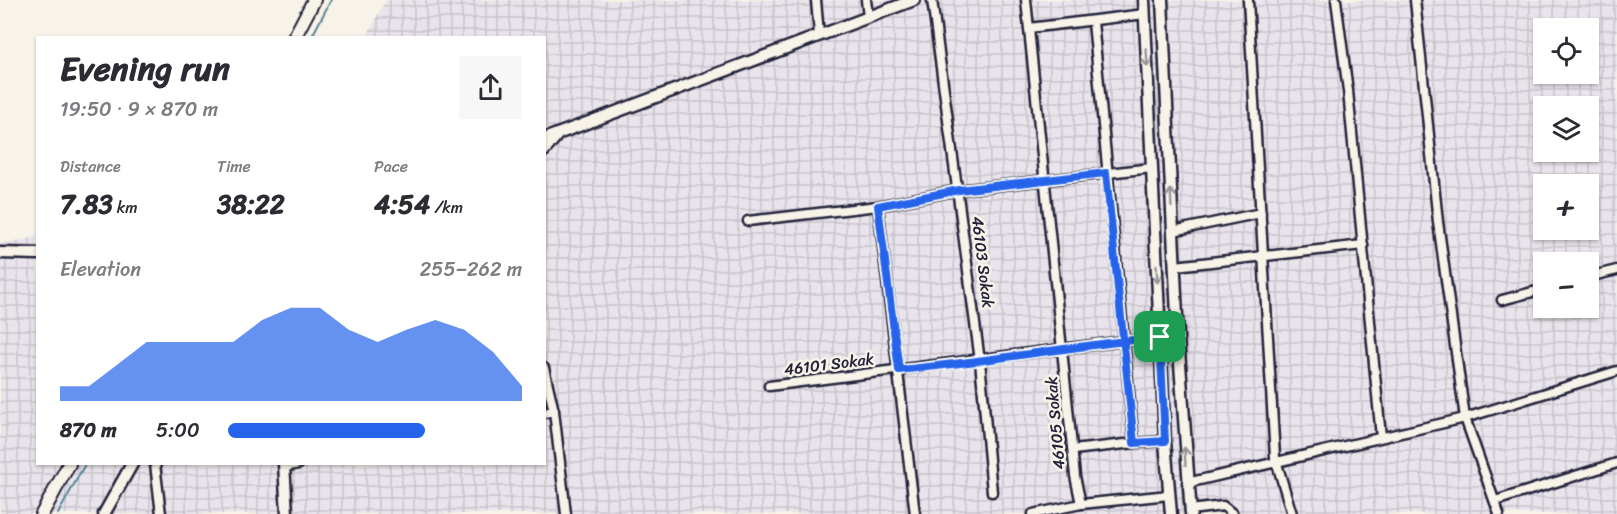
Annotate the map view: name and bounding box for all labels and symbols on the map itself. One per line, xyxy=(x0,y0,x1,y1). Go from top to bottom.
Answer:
one-way arrow xyxy=(1141,48,1152,68)
one-way arrow xyxy=(1166,189,1177,209)
street label: 46103 Sokak xyxy=(963,214,1003,310)
one-way arrow xyxy=(1151,264,1162,284)
pin xyxy=(1134,311,1185,362)
street label: 46101 Sokak xyxy=(782,344,876,384)
street label: 46105 Sokak xyxy=(1036,375,1074,471)
one-way arrow xyxy=(1180,446,1191,466)

